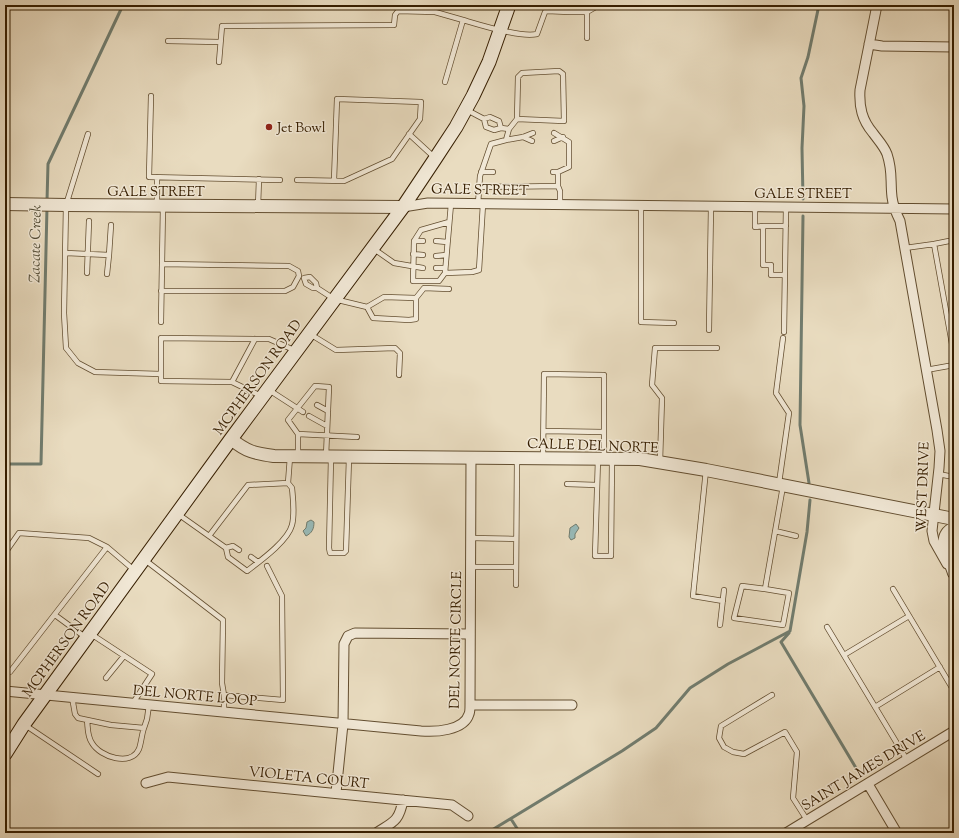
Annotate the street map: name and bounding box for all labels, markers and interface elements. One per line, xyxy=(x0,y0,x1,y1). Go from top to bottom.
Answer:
place label: Jet Bowl xyxy=(276,119,326,139)
marker: Jet Bowl xyxy=(264,122,274,132)
street label: GALE STREET xyxy=(431,180,529,202)
street label: GALE STREET xyxy=(107,183,205,203)
street label: GALE STREET xyxy=(754,185,852,205)
water label: Zacate Creek xyxy=(25,205,48,283)
street label: MCPHERSON ROAD xyxy=(210,316,308,440)
street label: CALLE DEL NORTE xyxy=(527,435,660,459)
street label: WEST DRIVE xyxy=(912,441,936,533)
street label: DEL NORTE CIRCLE xyxy=(446,570,468,709)
street label: MCPHERSON ROAD xyxy=(19,578,117,702)
street label: DEL NORTE LOOP xyxy=(132,682,258,712)
street label: SAINT JAMES DRIVE xyxy=(798,726,930,817)
street label: VIOLETA COURT xyxy=(248,763,370,795)

